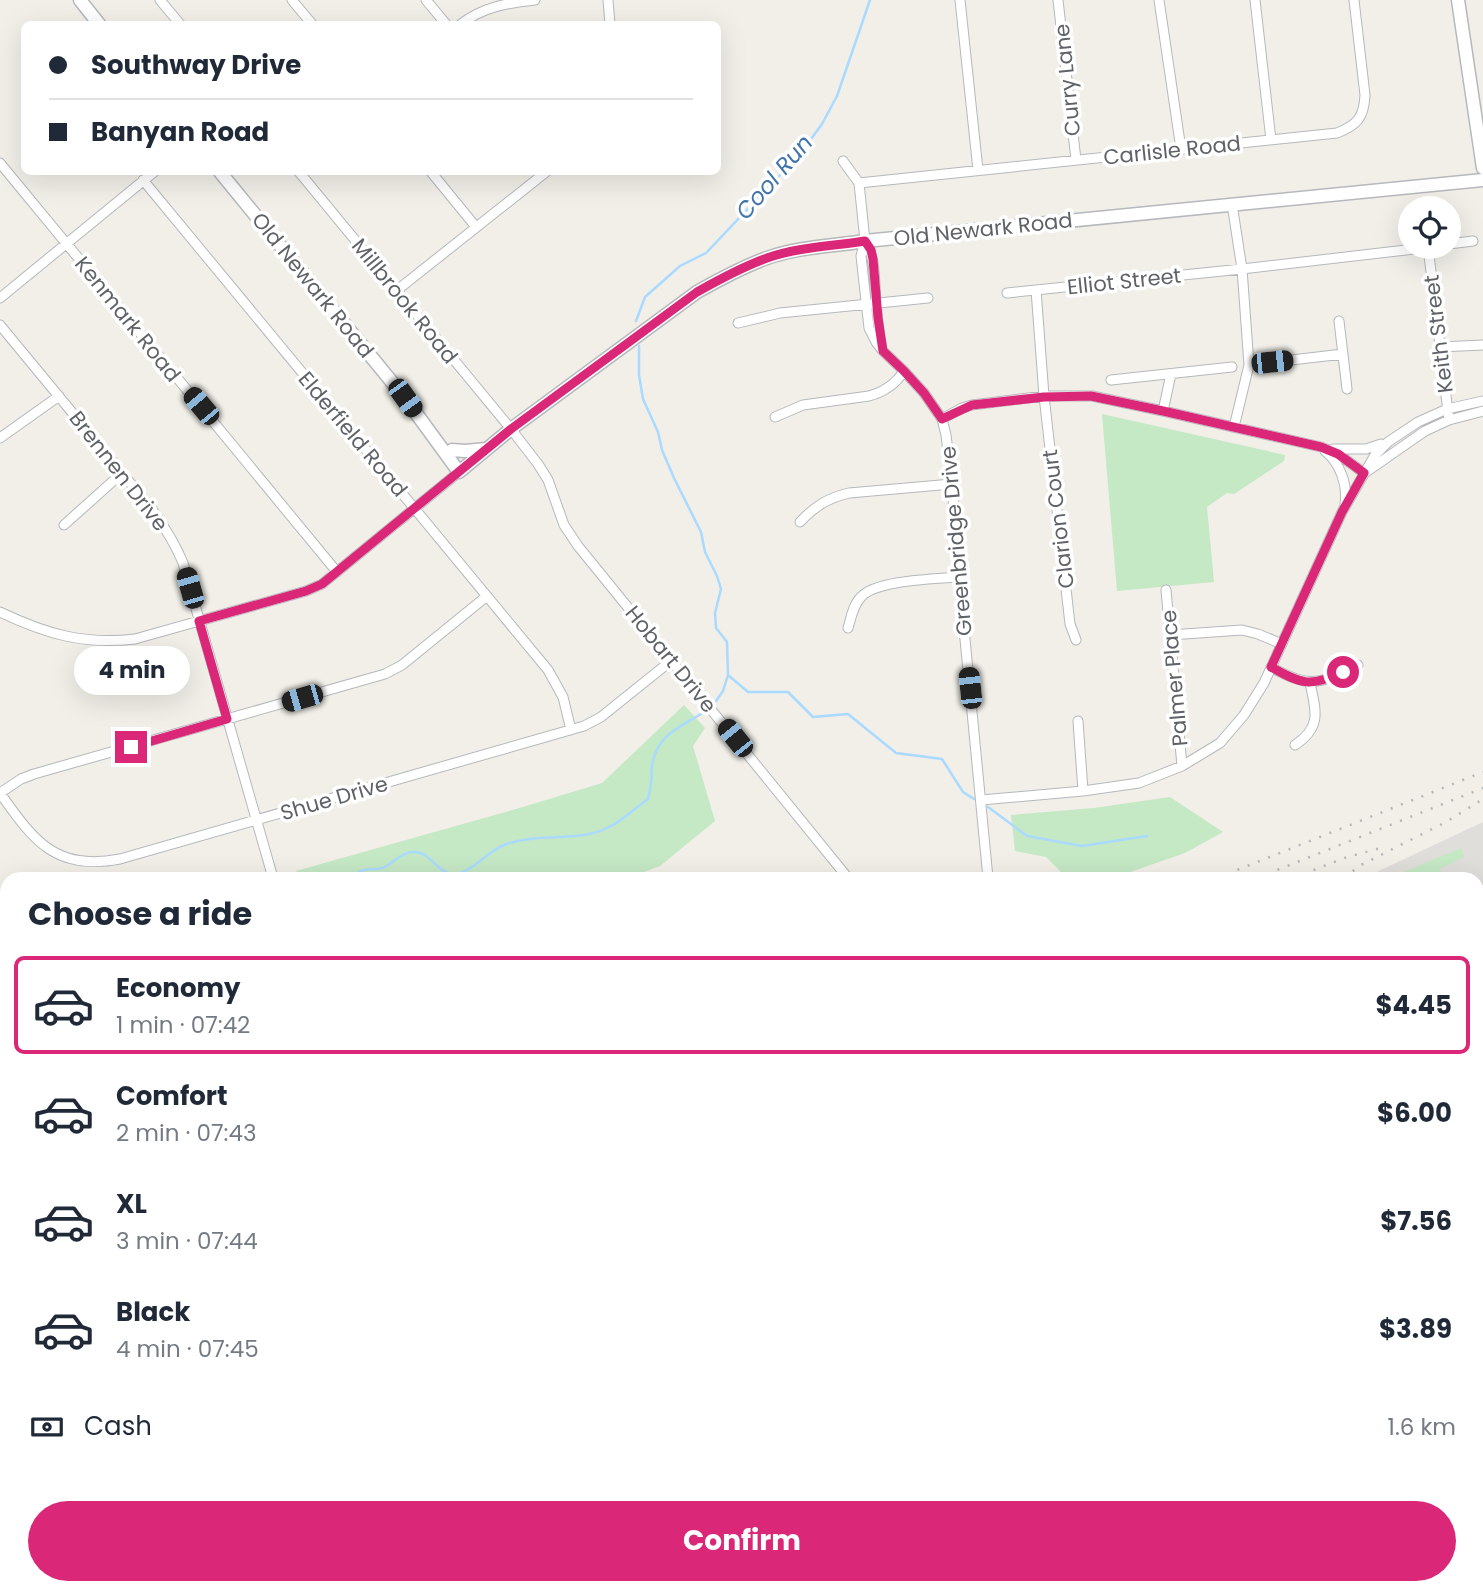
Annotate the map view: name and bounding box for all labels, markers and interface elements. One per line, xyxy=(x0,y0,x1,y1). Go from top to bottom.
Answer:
street label: Curry Lane xyxy=(1047,23,1087,137)
text: Southway Drive xyxy=(91,47,301,83)
text: Banyan Road xyxy=(91,114,269,150)
water label: Cool Run xyxy=(728,128,820,226)
street label: Carlisle Road xyxy=(1102,128,1242,172)
map controls xyxy=(1398,196,1461,259)
button: locate xyxy=(1398,196,1461,259)
street label: Old Newark Road xyxy=(892,205,1074,253)
street label: Old Newark Road xyxy=(245,206,381,364)
street label: Millbrook Road xyxy=(345,232,465,370)
street label: Kenmark Road xyxy=(68,250,188,388)
street label: Elliot Street xyxy=(1066,261,1182,301)
street label: Keith Street xyxy=(1416,273,1460,395)
car xyxy=(1251,349,1294,375)
street label: Elderfield Road xyxy=(292,365,414,503)
car xyxy=(385,375,426,421)
car xyxy=(180,383,223,429)
street label: Brennen Drive xyxy=(63,405,175,537)
street label: Greenbridge Drive xyxy=(933,445,979,637)
street label: Clarion Court xyxy=(1035,448,1081,590)
car xyxy=(175,565,206,611)
street label: Hobart Drive xyxy=(619,599,723,719)
street label: Palmer Place xyxy=(1154,609,1194,747)
callout: 4 min xyxy=(73,646,189,694)
text: 4 min xyxy=(98,654,166,686)
route start xyxy=(1327,656,1359,688)
car xyxy=(958,666,983,710)
car xyxy=(279,682,326,714)
car xyxy=(714,715,757,761)
route end xyxy=(115,731,147,763)
street label: Shue Drive xyxy=(277,769,391,827)
text: Choose a ride xyxy=(28,891,252,936)
text: Economy xyxy=(116,970,240,1006)
icon: car xyxy=(32,974,95,1037)
text: $4.45 xyxy=(1375,987,1452,1023)
text: 1 min · 07:42 xyxy=(116,1009,250,1041)
text: Comfort xyxy=(116,1078,228,1114)
icon: car xyxy=(32,1082,95,1145)
text: $6.00 xyxy=(1377,1095,1452,1131)
text: 2 min · 07:43 xyxy=(116,1117,257,1149)
text: XL xyxy=(116,1186,147,1222)
icon: car xyxy=(32,1190,95,1253)
text: $7.56 xyxy=(1380,1203,1452,1239)
text: 3 min · 07:44 xyxy=(116,1225,258,1257)
text: Black xyxy=(116,1294,190,1330)
icon: car xyxy=(32,1298,95,1361)
text: $3.89 xyxy=(1379,1311,1452,1347)
text: 4 min · 07:45 xyxy=(116,1333,259,1365)
icon: cash xyxy=(28,1408,66,1446)
text: Cash xyxy=(84,1408,152,1444)
text: 1.6 km xyxy=(1388,1411,1456,1443)
button: Confirm xyxy=(28,1501,1456,1581)

